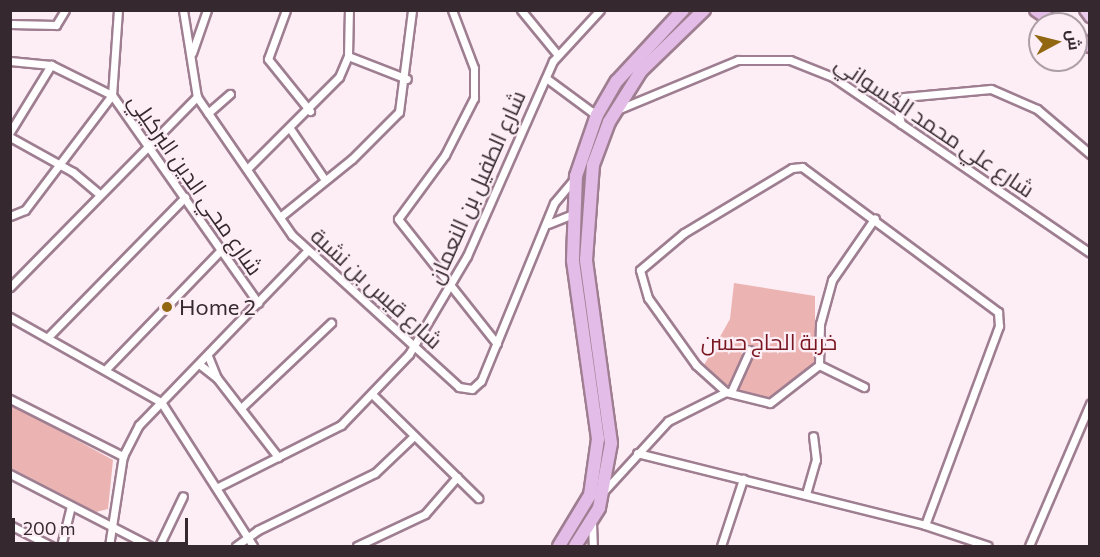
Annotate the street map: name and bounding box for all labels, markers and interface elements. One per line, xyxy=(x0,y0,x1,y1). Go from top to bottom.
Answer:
north arrow xyxy=(1028,12,1088,72)
text: ش xyxy=(1064,29,1085,51)
street label: شارع علي محمد الكسواني xyxy=(830,49,1040,203)
street label: شارع الطفيل بن النعمان xyxy=(421,86,531,288)
street label: شارع محي الدين البركيلي xyxy=(123,88,269,280)
street label: شارع قيس بن نشبة xyxy=(306,222,448,354)
place label: Home 2 xyxy=(179,294,256,320)
marker: Home 2 xyxy=(160,300,174,314)
park label: خربة الحاج حسن xyxy=(701,329,837,355)
scale bar xyxy=(15,506,190,544)
text: 200 m xyxy=(23,517,76,539)

